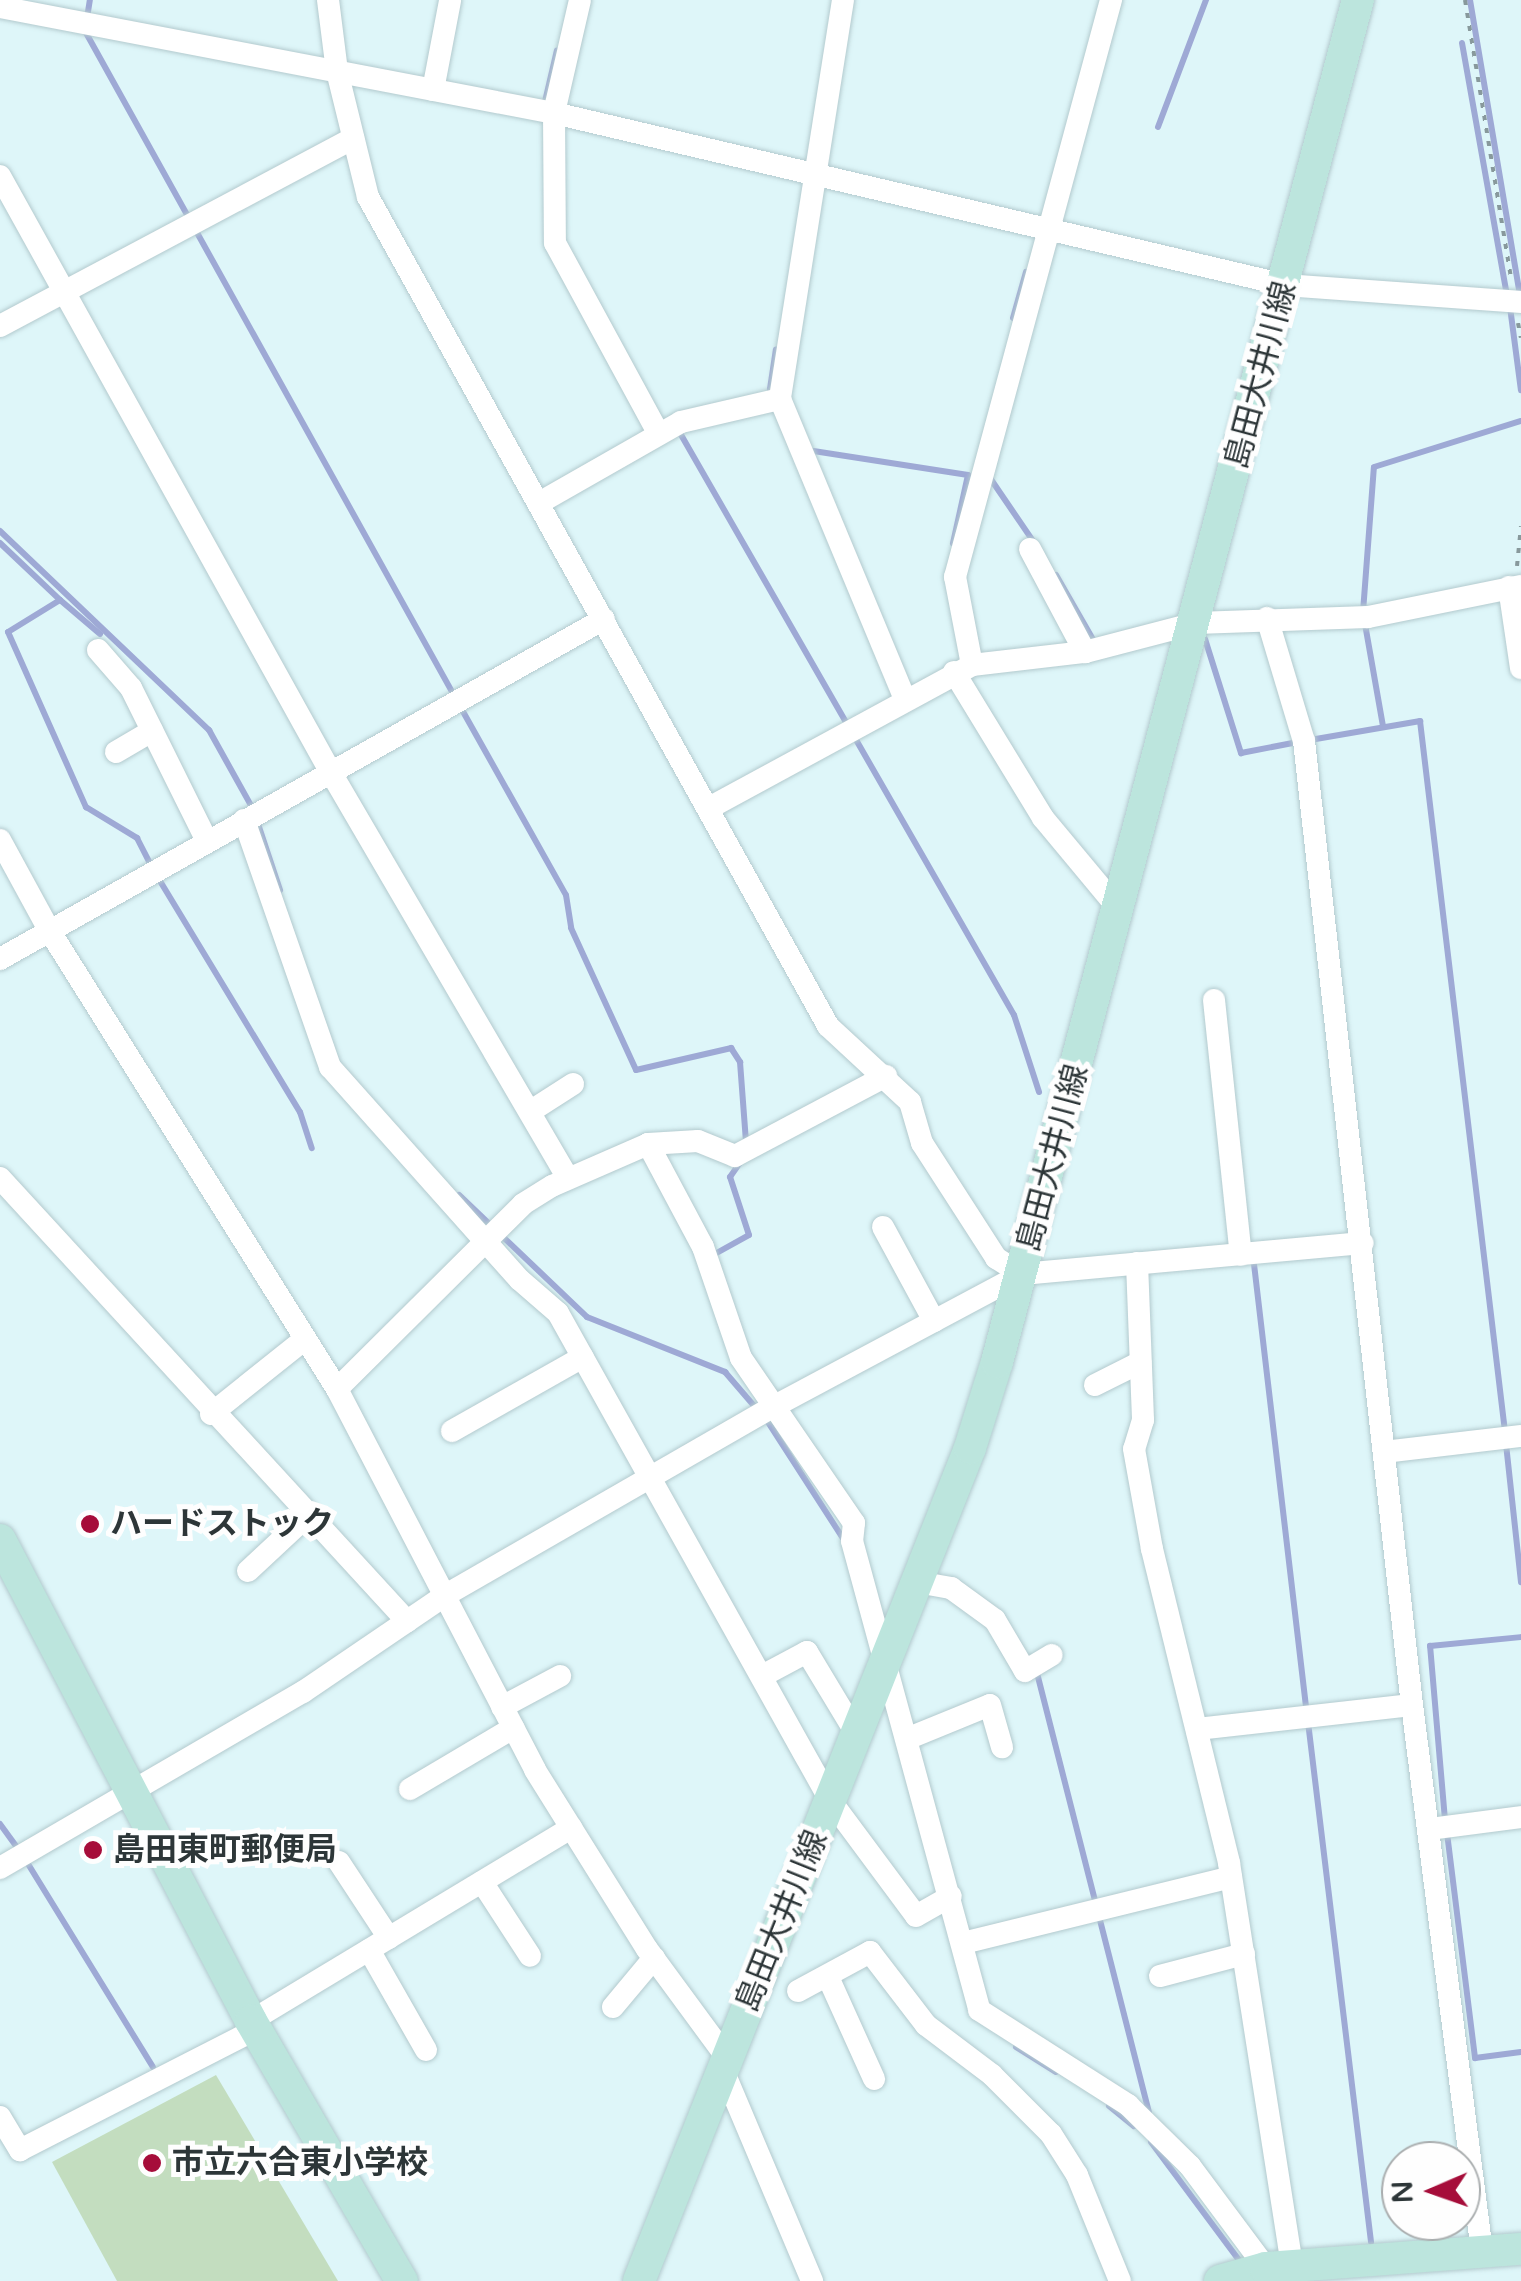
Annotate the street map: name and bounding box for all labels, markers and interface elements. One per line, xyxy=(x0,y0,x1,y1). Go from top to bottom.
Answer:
street label: 島田大井川線 xyxy=(1218,277,1304,473)
street label: 島田大井川線 xyxy=(1010,1060,1096,1256)
place label: ハードストック xyxy=(110,1505,334,1543)
marker: ハードストック xyxy=(79,1513,101,1535)
street label: 島田大井川線 xyxy=(728,1825,836,2017)
place label: 島田東町郵便局 xyxy=(113,1831,337,1869)
marker: 島田東町郵便局 xyxy=(82,1839,104,1861)
north arrow xyxy=(1381,2141,1481,2241)
place label: 市立六合東小学校 xyxy=(172,2144,428,2182)
marker: 市立六合東小学校 xyxy=(141,2152,163,2174)
text: N xyxy=(1386,2180,1420,2204)

